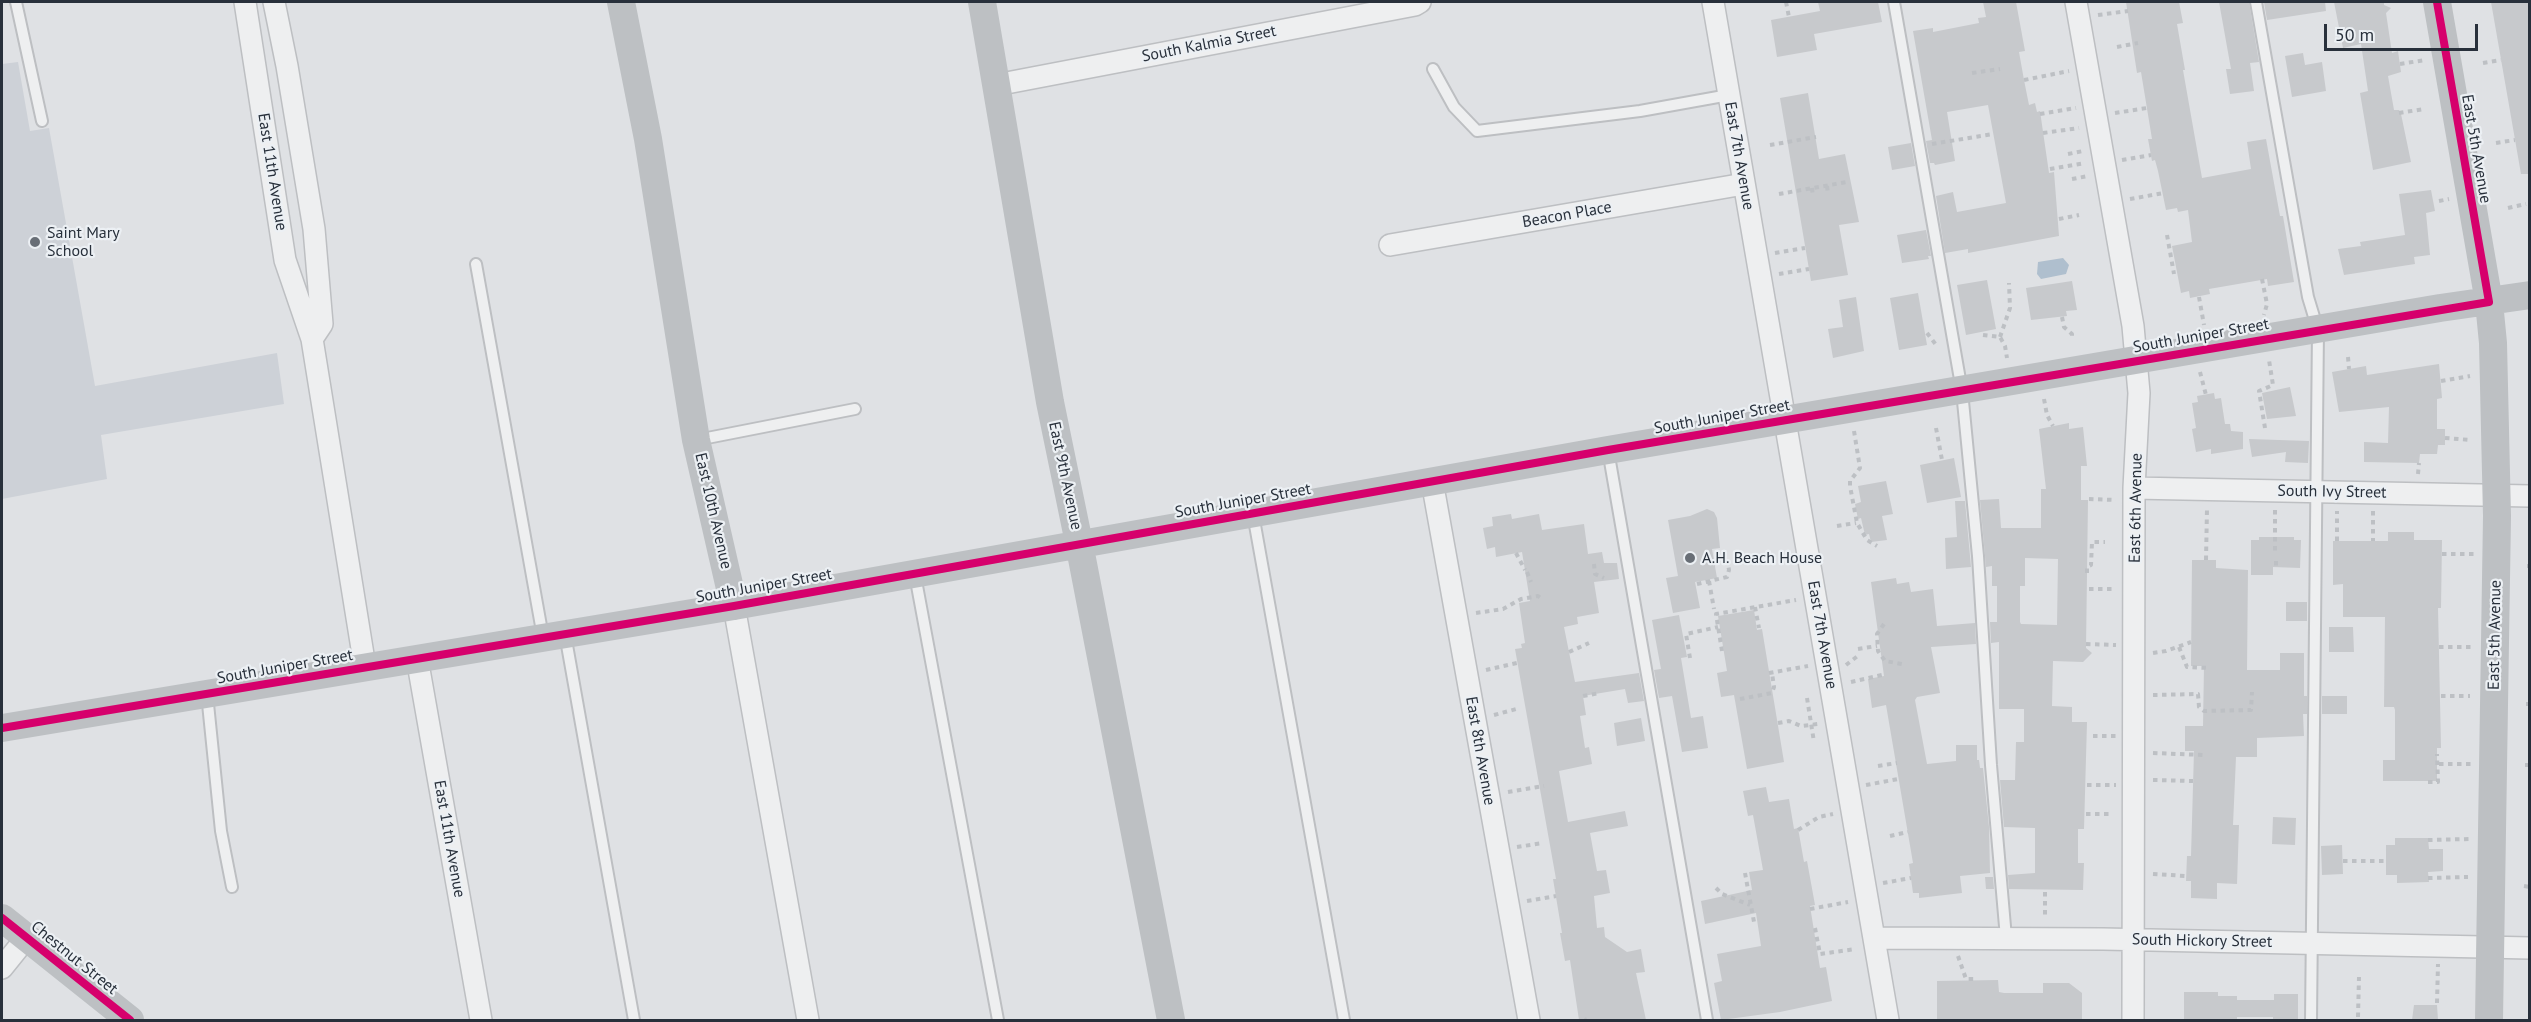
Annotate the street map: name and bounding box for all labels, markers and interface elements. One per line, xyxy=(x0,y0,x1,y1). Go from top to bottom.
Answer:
scale bar xyxy=(2327,12,2482,50)
street label: South Kalmia Street xyxy=(1140,22,1278,66)
text: 50 m xyxy=(2335,23,2374,46)
street label: East 5th Avenue xyxy=(2457,93,2495,205)
street label: East 7th Avenue xyxy=(1720,100,1758,212)
street label: East 11th Avenue xyxy=(253,112,291,232)
street label: Beacon Place xyxy=(1521,198,1613,232)
place label: Saint Mary School xyxy=(47,223,120,261)
marker: Saint Mary School xyxy=(28,235,42,249)
street label: South Juniper Street xyxy=(2131,315,2271,357)
street label: South Juniper Street xyxy=(1652,396,1792,438)
street label: East 9th Avenue xyxy=(1044,420,1086,532)
street label: East 10th Avenue xyxy=(690,451,736,571)
street label: East 6th Avenue xyxy=(2125,453,2147,563)
street label: South Juniper Street xyxy=(1173,480,1313,522)
street label: South Ivy Street xyxy=(2277,481,2387,503)
place label: A.H. Beach House xyxy=(1702,548,1822,568)
marker: A.H. Beach House xyxy=(1683,551,1697,565)
street label: South Juniper Street xyxy=(694,565,834,607)
street label: East 7th Avenue xyxy=(1803,579,1841,691)
street label: East 5th Avenue xyxy=(2484,580,2506,690)
street label: South Juniper Street xyxy=(215,646,355,688)
street label: East 8th Avenue xyxy=(1461,695,1499,807)
street label: East 11th Avenue xyxy=(429,779,469,899)
street label: Chestnut Street xyxy=(27,917,121,999)
street label: South Hickory Street xyxy=(2132,930,2272,952)

